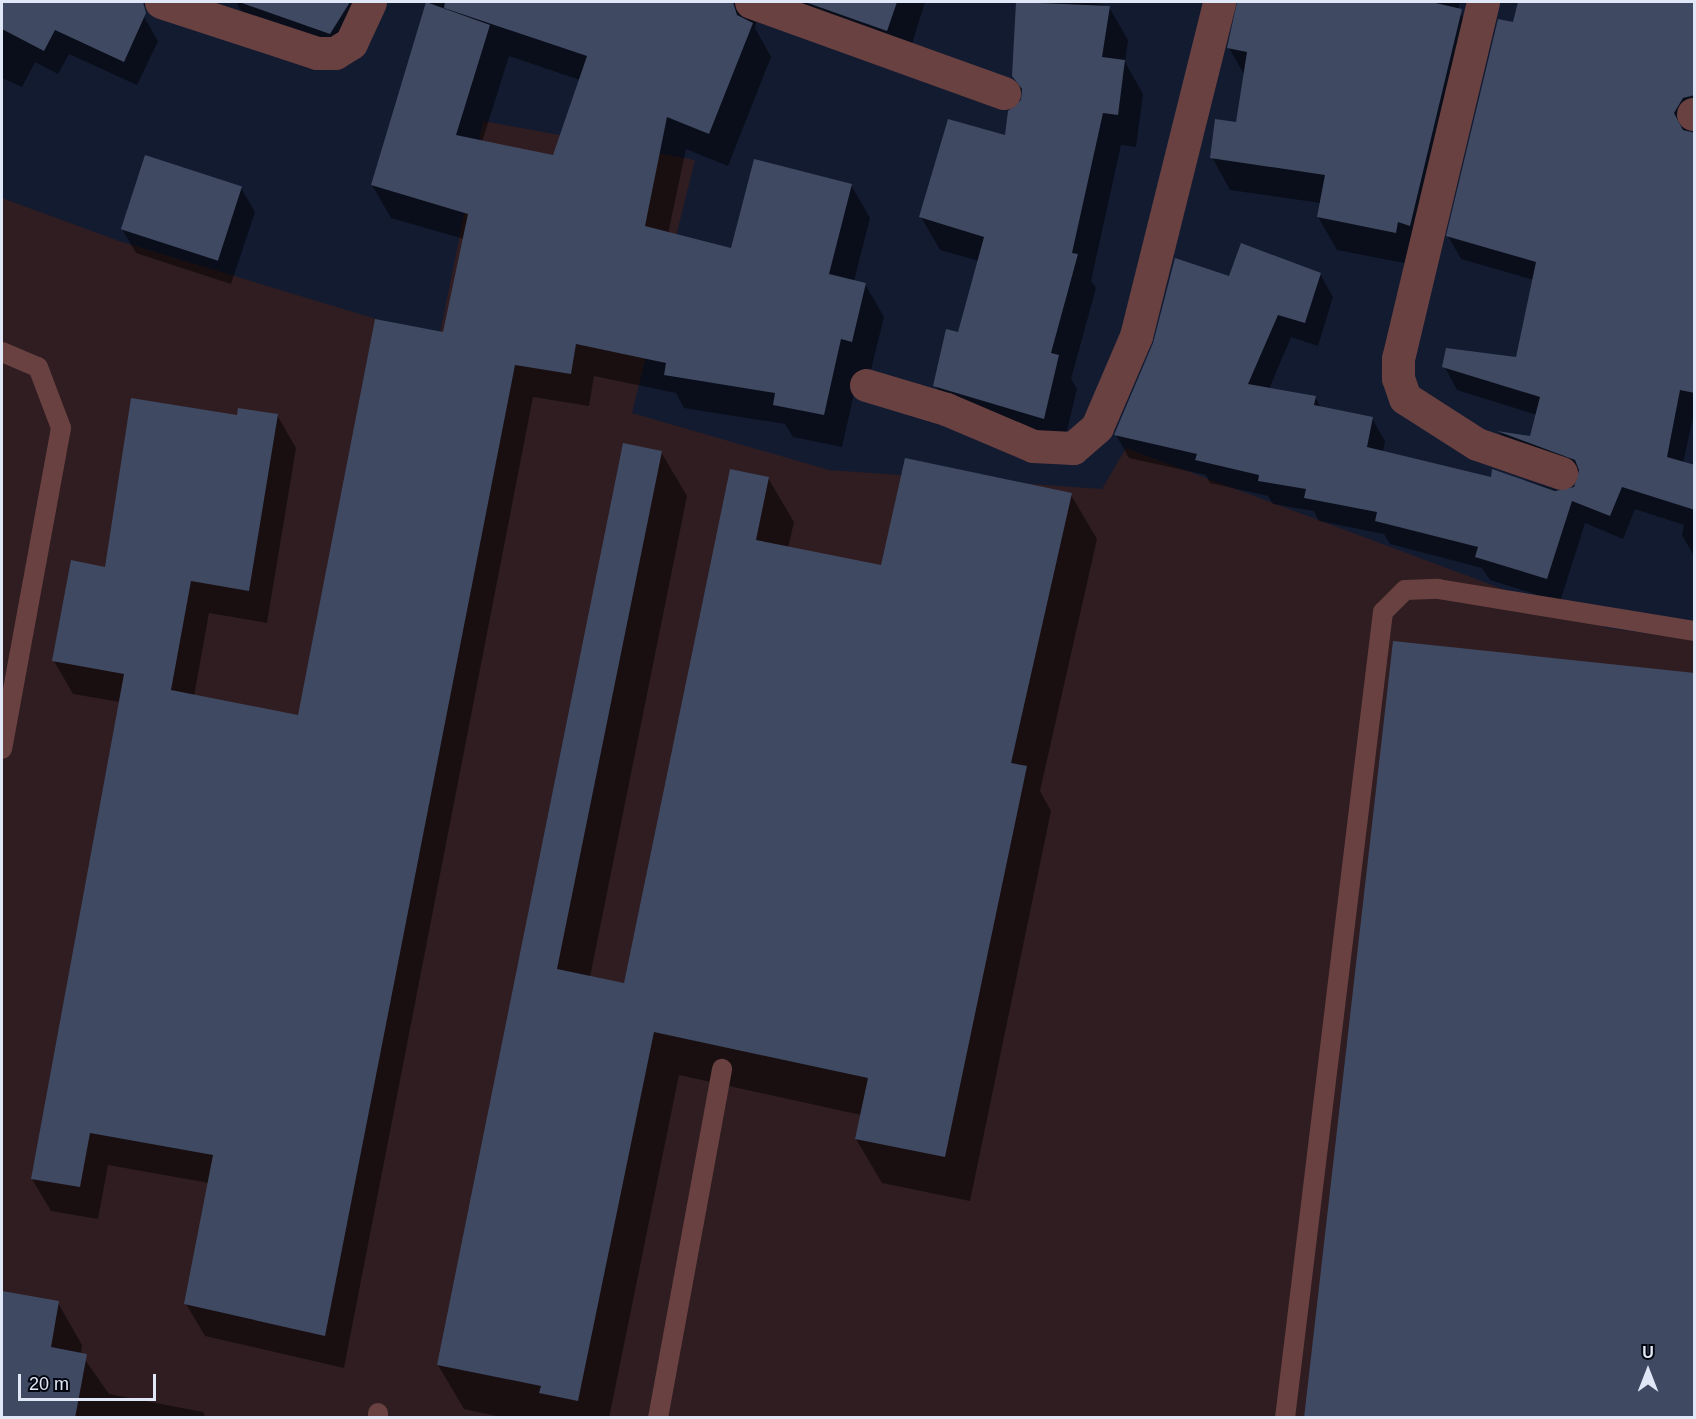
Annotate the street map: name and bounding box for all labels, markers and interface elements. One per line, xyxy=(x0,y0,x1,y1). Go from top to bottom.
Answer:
north arrow xyxy=(1618,1341,1678,1401)
text: U xyxy=(1642,1344,1654,1361)
scale bar xyxy=(21,1362,159,1400)
text: 20 m xyxy=(29,1374,69,1394)

